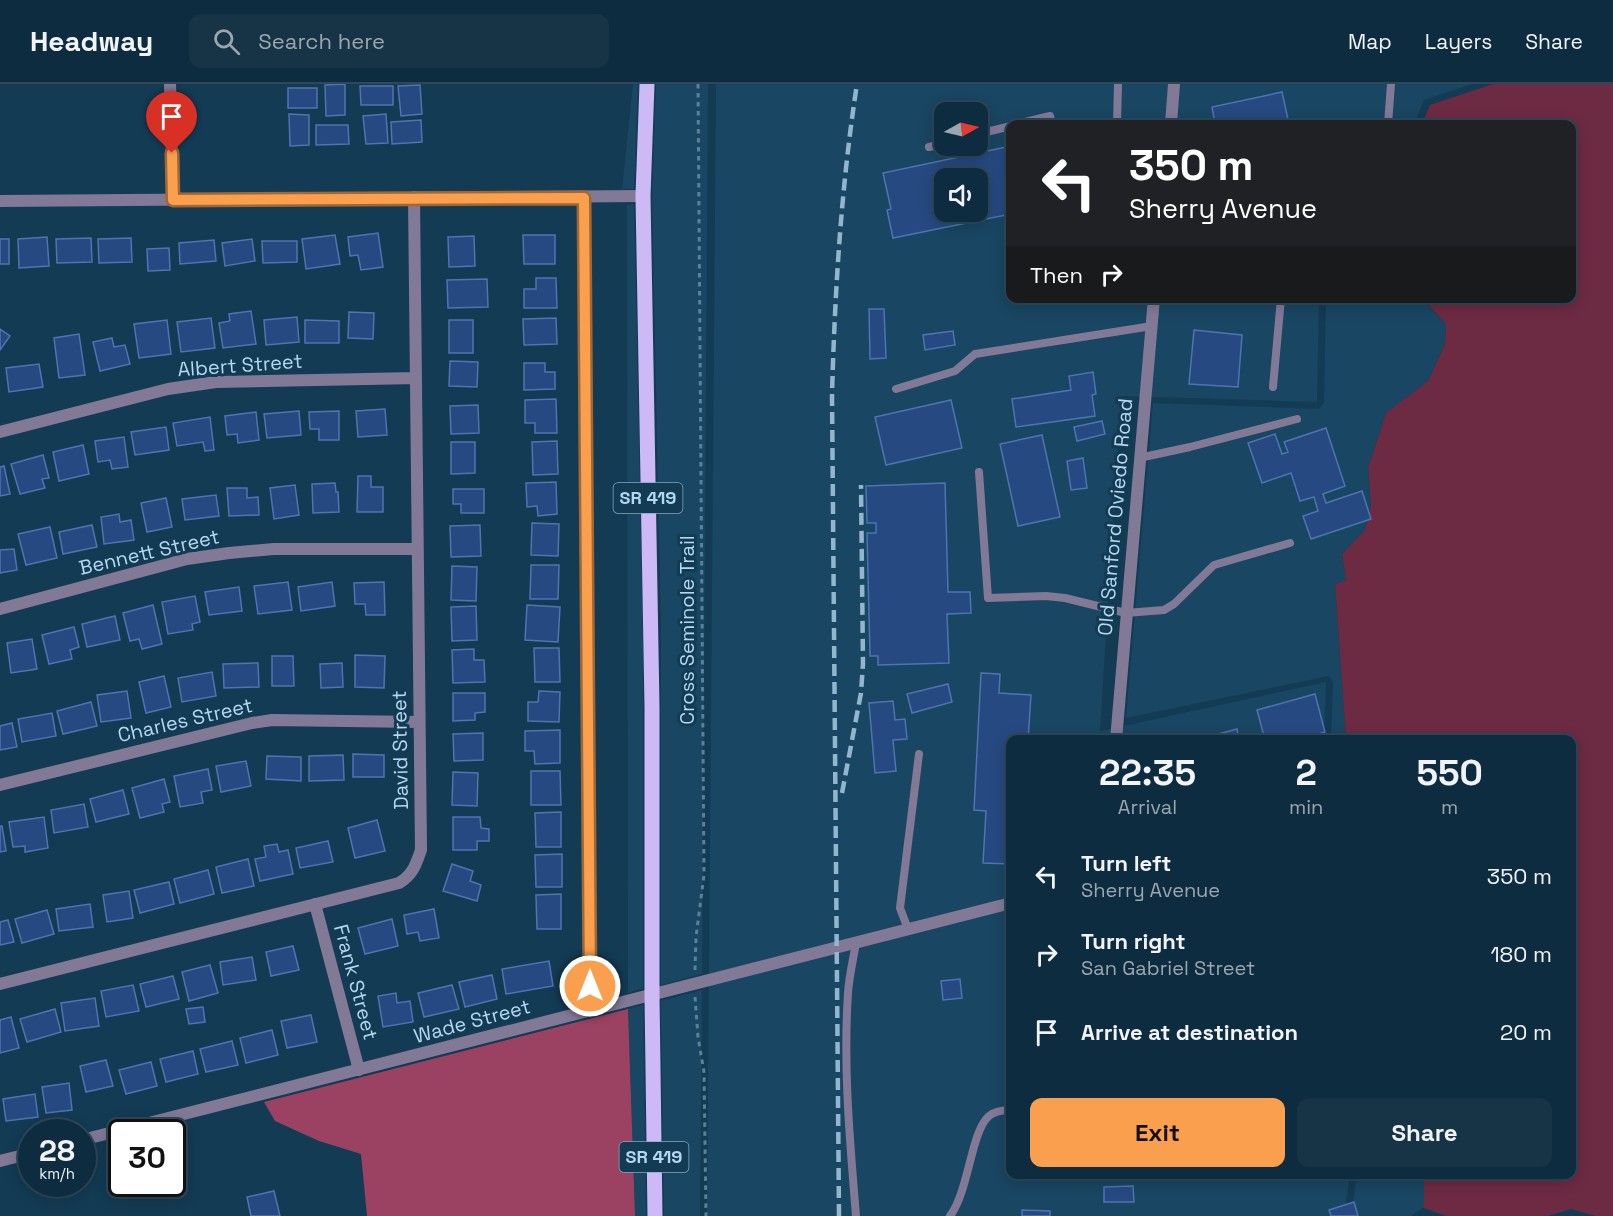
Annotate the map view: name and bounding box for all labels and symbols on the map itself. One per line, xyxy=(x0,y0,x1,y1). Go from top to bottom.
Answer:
pin xyxy=(146,91,197,153)
north arrow xyxy=(934,102,988,156)
street label: Albert Street xyxy=(177,348,303,382)
street label: Old Sanford Oviedo Road xyxy=(1092,397,1138,637)
road number: SR 419 xyxy=(614,483,682,513)
street label: Bennett Street xyxy=(76,523,222,581)
street label: Cross Seminole Trail xyxy=(674,535,700,725)
street label: David Street xyxy=(386,690,414,810)
street label: Charles Street xyxy=(115,692,255,748)
street label: Frank Street xyxy=(328,921,384,1043)
position arrow xyxy=(558,954,622,1018)
street label: Wade Street xyxy=(411,993,533,1049)
speed limit sign: 30 xyxy=(108,1119,186,1197)
road number: SR 419 xyxy=(620,1142,688,1172)

